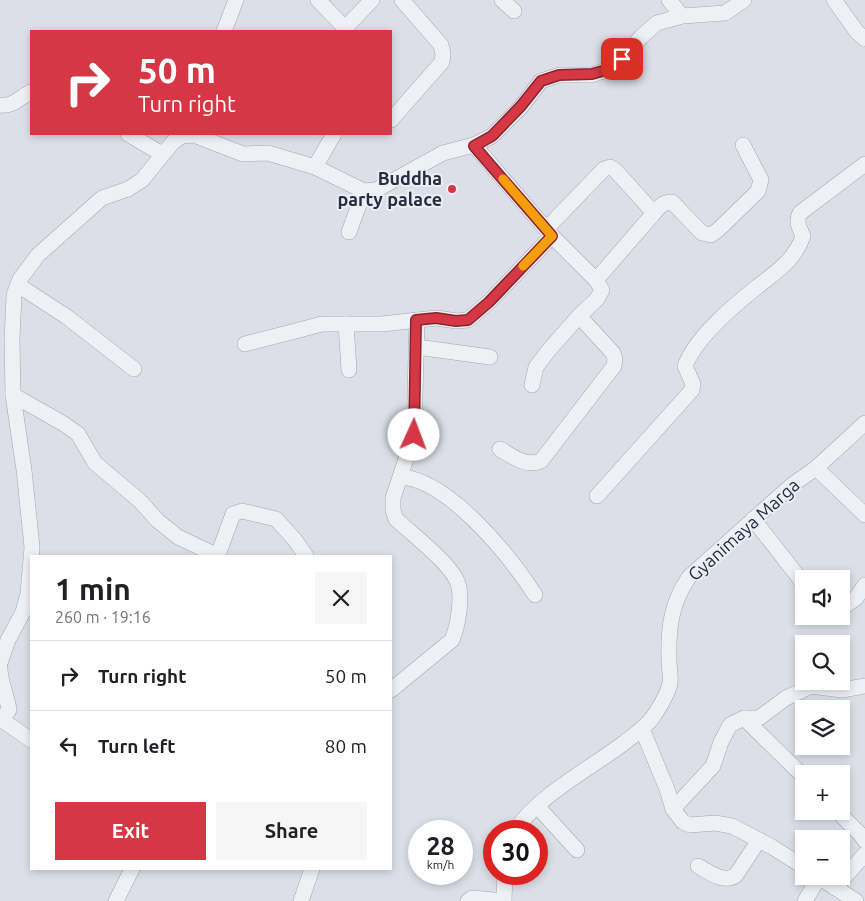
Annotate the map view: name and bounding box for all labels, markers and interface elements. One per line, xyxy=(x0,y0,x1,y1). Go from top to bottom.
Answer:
pin xyxy=(601,38,643,80)
icon: arrive xyxy=(608,45,636,73)
icon: right xyxy=(55,50,120,115)
text: 50 m xyxy=(138,50,216,90)
text: Turn right xyxy=(138,91,236,116)
place label: Buddha party palace xyxy=(337,168,442,209)
marker: Buddha party palace xyxy=(446,183,458,195)
position arrow xyxy=(387,408,439,460)
street label: Gyanimaya Marga xyxy=(684,474,803,584)
map controls xyxy=(795,570,850,885)
button: sound xyxy=(795,570,850,625)
text: 1 min xyxy=(55,572,131,606)
button: close xyxy=(315,572,367,624)
text: 260 m · 19:16 xyxy=(55,608,151,626)
button: search xyxy=(795,635,850,690)
icon: right xyxy=(55,662,83,690)
text: Turn right xyxy=(98,665,186,687)
text: 50 m xyxy=(325,665,367,687)
button: layers xyxy=(795,700,850,755)
icon: left xyxy=(55,732,83,760)
text: Turn left xyxy=(98,735,176,757)
text: 80 m xyxy=(325,735,367,757)
button: + xyxy=(795,765,850,820)
button: Exit xyxy=(55,802,206,860)
button: Share xyxy=(216,802,367,860)
speed limit sign: 30 xyxy=(483,820,548,885)
button: − xyxy=(795,830,850,885)
text: 28 xyxy=(426,832,455,860)
text: km/h xyxy=(427,858,454,871)

